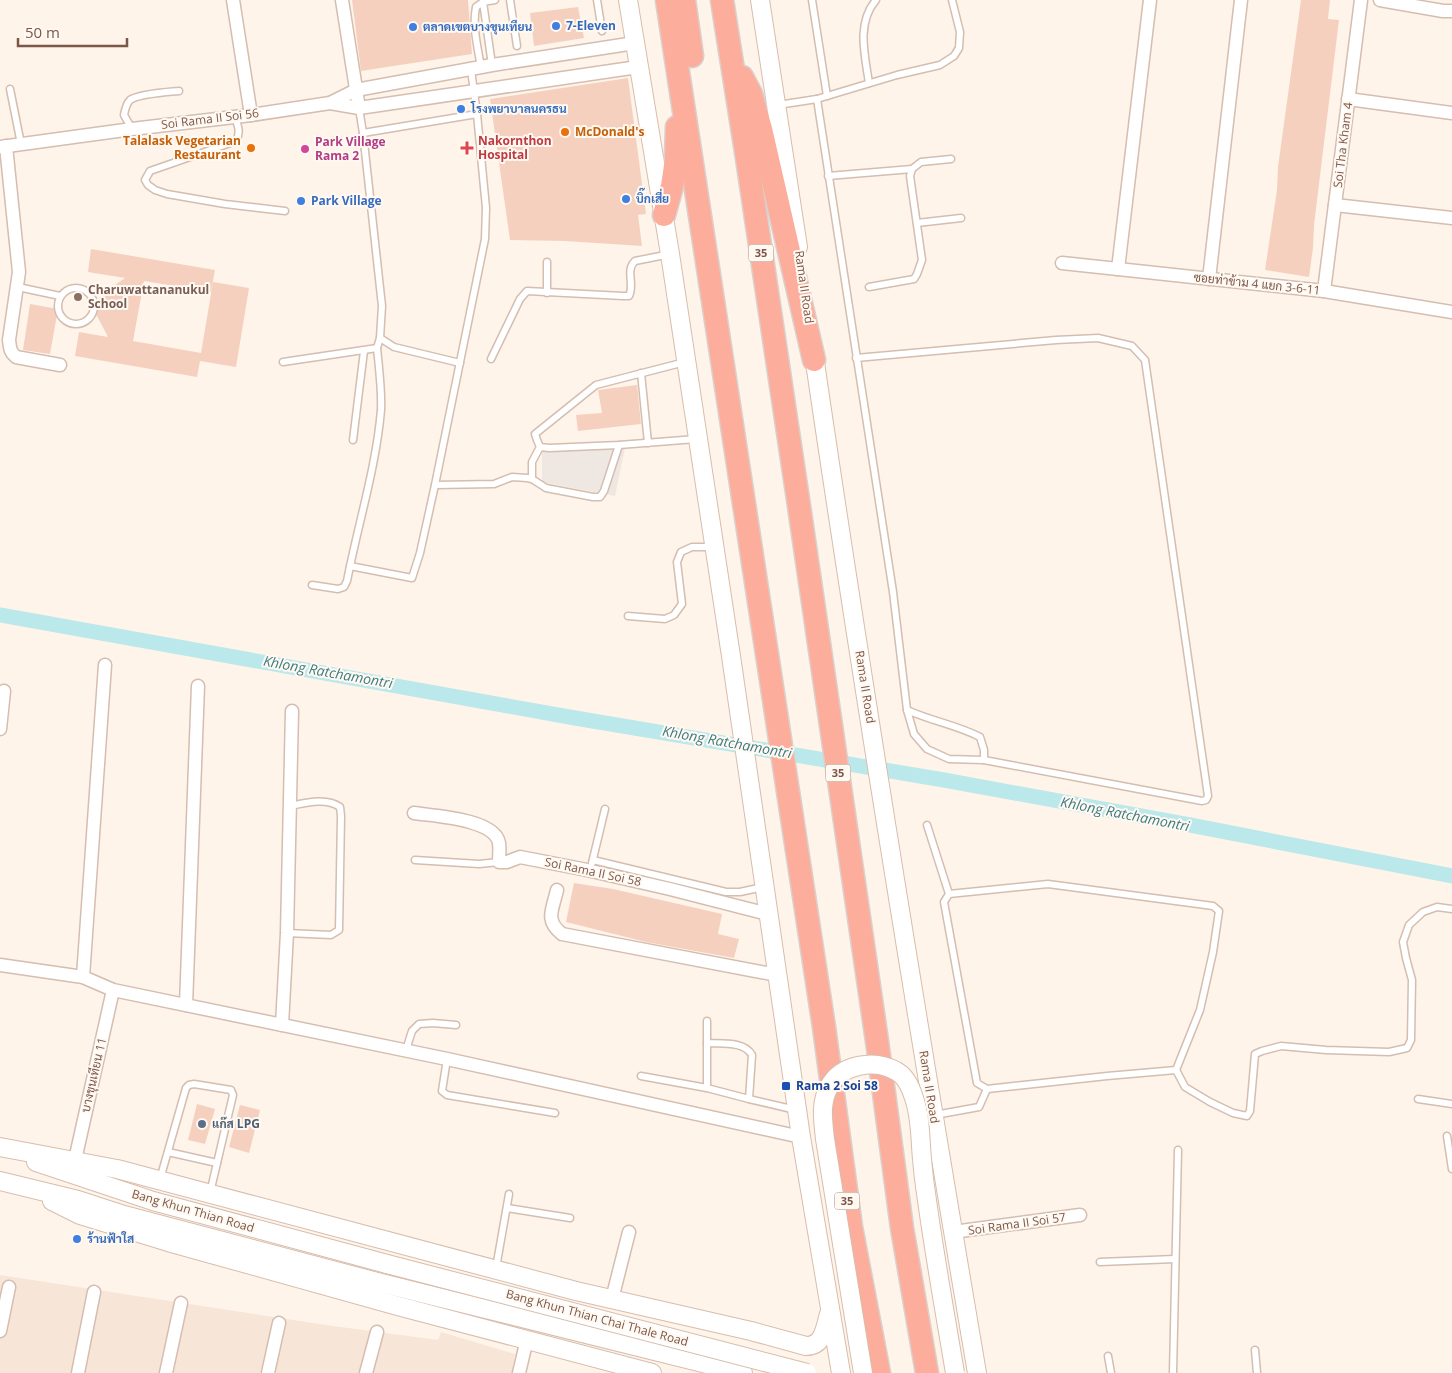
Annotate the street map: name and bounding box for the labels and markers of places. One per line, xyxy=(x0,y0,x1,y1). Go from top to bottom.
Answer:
place label: 7-Eleven xyxy=(566,17,616,34)
place label: ตลาดเขตบางขุนเทียน xyxy=(423,18,532,35)
marker: 7-Eleven xyxy=(550,20,562,32)
marker: ตลาดเขตบางขุนเทียน xyxy=(407,21,419,33)
place label: โรงพยาบาลนครธน xyxy=(470,100,567,117)
marker: โรงพยาบาลนครธน xyxy=(455,103,467,115)
place label: McDonald's xyxy=(575,123,644,140)
marker: McDonald's xyxy=(559,126,571,138)
place label: Talalask Vegetarian Restaurant xyxy=(123,132,241,163)
place label: Nakornthon Hospital xyxy=(478,132,552,163)
place label: Park Village Rama 2 xyxy=(315,133,386,164)
marker: Nakornthon Hospital xyxy=(460,141,474,155)
marker: Talalask Vegetarian Restaurant xyxy=(245,142,257,154)
marker: Park Village Rama 2 xyxy=(299,143,311,155)
place label: บิ๊กเสี่ย xyxy=(636,187,669,207)
place label: Park Village xyxy=(311,192,382,209)
marker: บิ๊กเสี่ย xyxy=(620,193,632,205)
marker: Park Village xyxy=(295,195,307,207)
place label: Charuwattananukul School xyxy=(88,281,209,312)
marker: Charuwattananukul School xyxy=(72,291,84,303)
place label: Rama 2 Soi 58 xyxy=(796,1077,878,1094)
marker: Rama 2 Soi 58 xyxy=(780,1080,792,1092)
place label: แก๊ส LPG xyxy=(212,1115,260,1132)
marker: แก๊ส LPG xyxy=(196,1118,208,1130)
place label: ร้านฟ้าใส xyxy=(87,1230,134,1247)
marker: ร้านฟ้าใส xyxy=(71,1233,83,1245)

